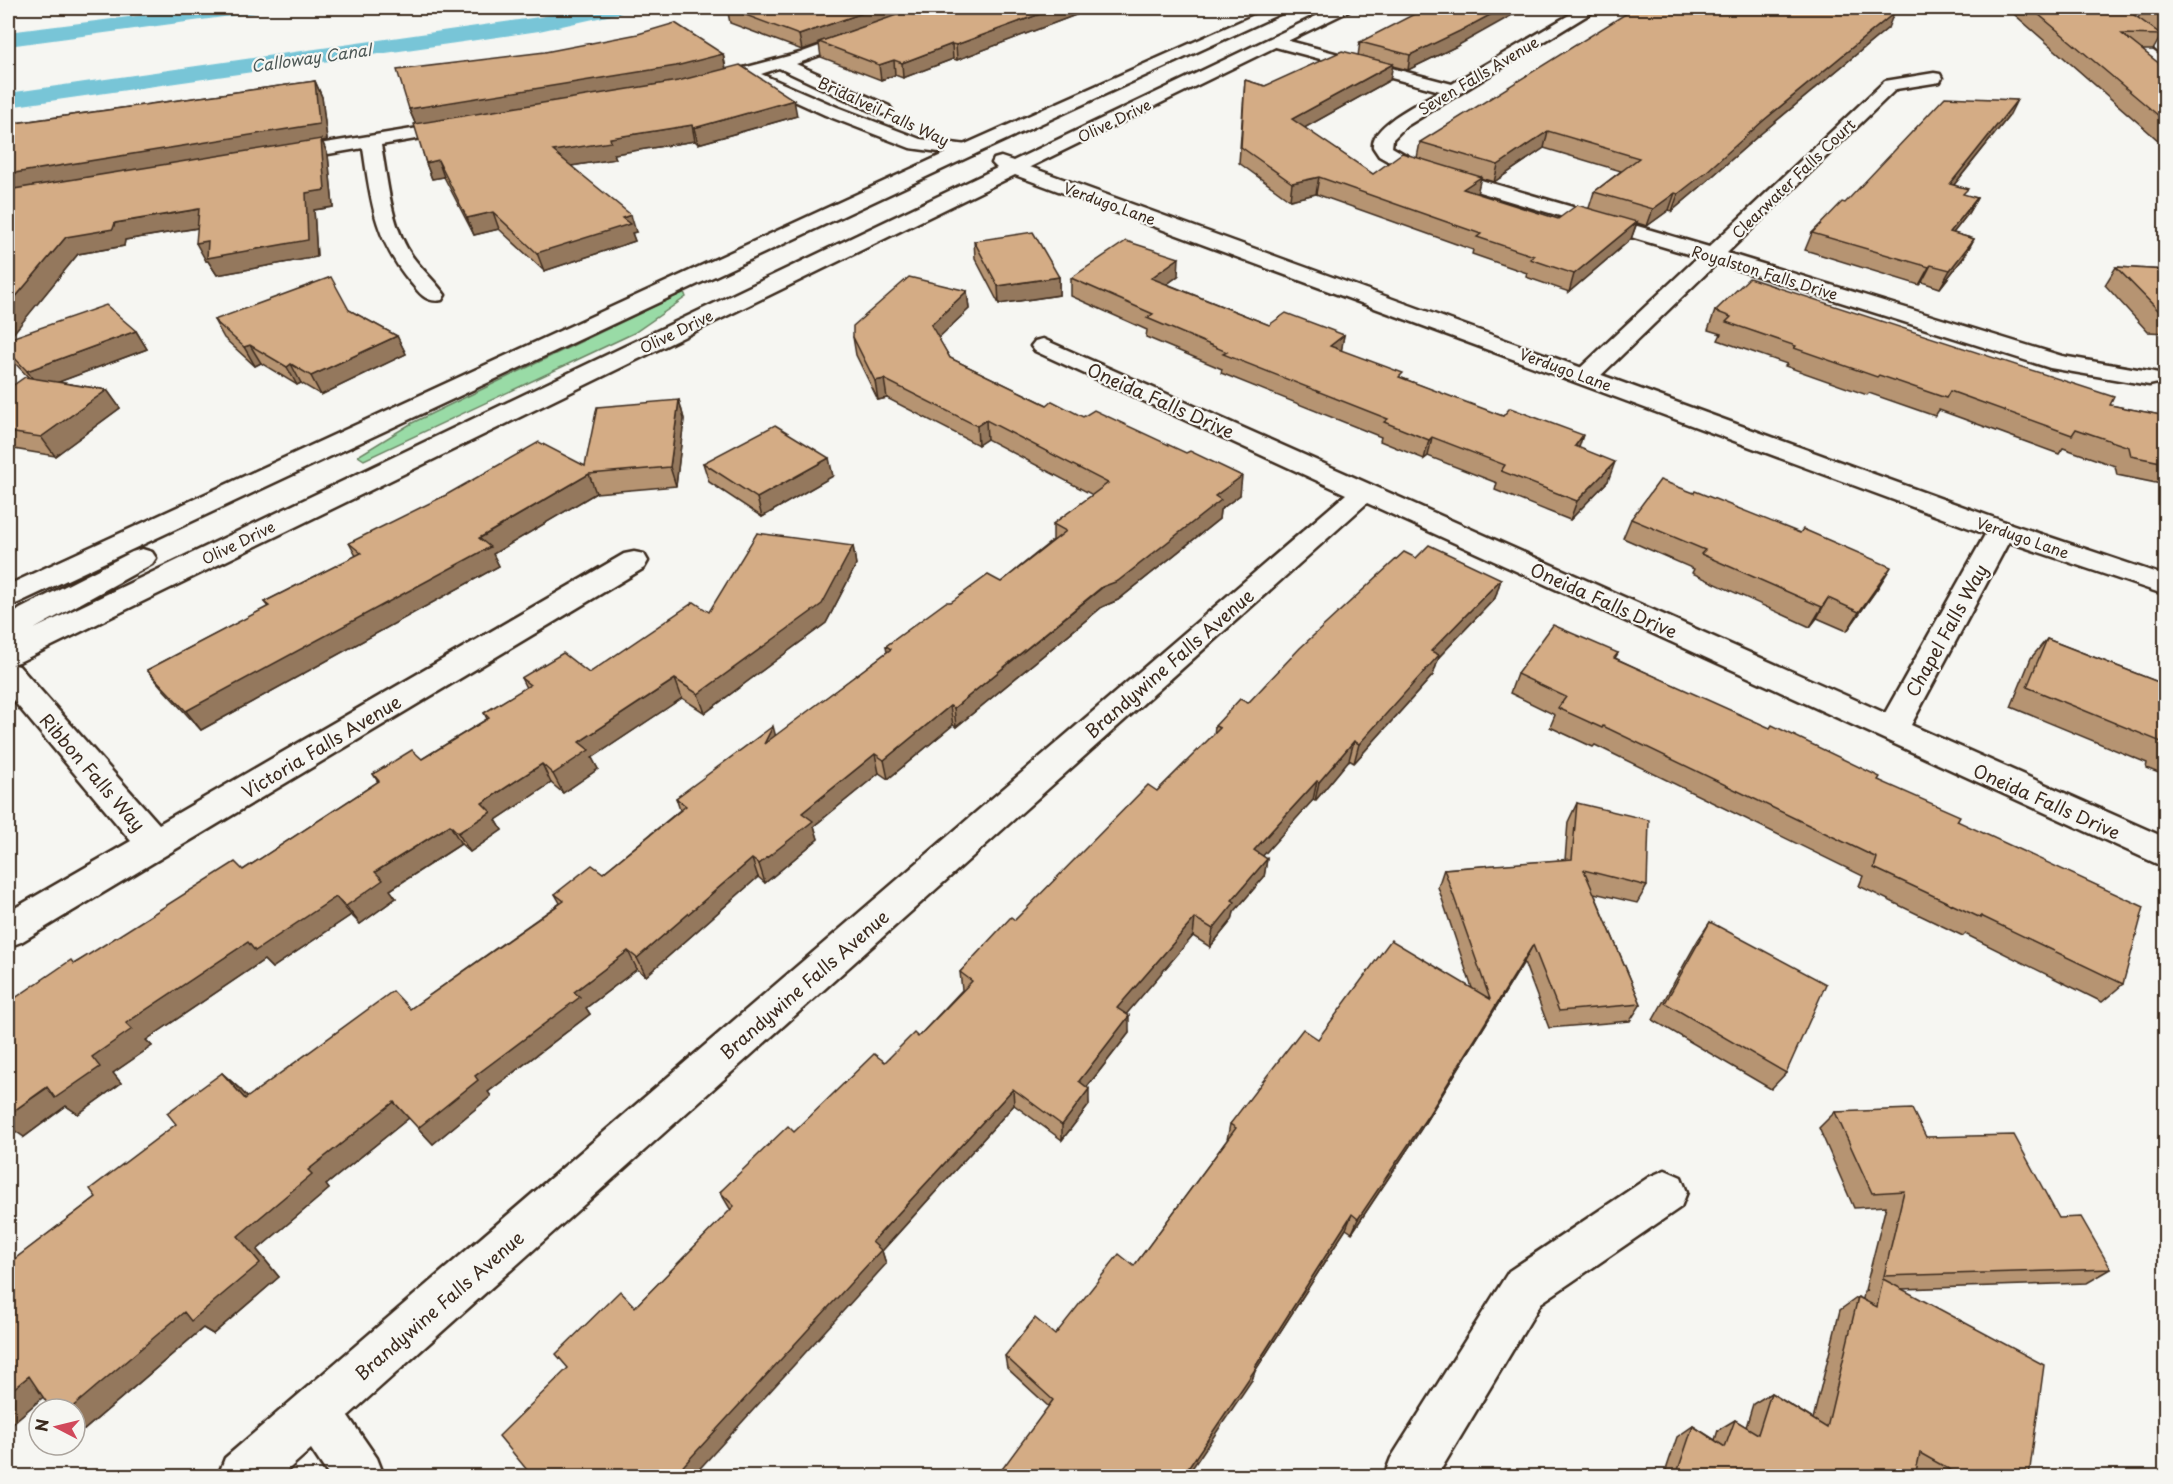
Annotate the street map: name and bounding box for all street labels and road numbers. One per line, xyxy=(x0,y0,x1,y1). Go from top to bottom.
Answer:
street label: Seven Falls Avenue xyxy=(1413,30,1543,120)
street label: Bridalveil Falls Way xyxy=(815,71,953,151)
street label: Olive Drive xyxy=(1073,92,1155,148)
street label: Clearwater Falls Court xyxy=(1726,113,1860,243)
street label: Verdugo Lane xyxy=(1061,176,1159,230)
street label: Royalston Falls Drive xyxy=(1689,239,1841,305)
street label: Olive Drive xyxy=(635,303,717,359)
street label: Verdugo Lane xyxy=(1517,342,1615,396)
street label: Oneida Falls Drive xyxy=(1083,355,1239,445)
street label: Verdugo Lane xyxy=(1974,510,2072,564)
street label: Olive Drive xyxy=(197,514,279,570)
street label: Oneida Falls Drive xyxy=(1526,555,1682,645)
street label: Chapel Falls Way xyxy=(1898,559,1994,701)
street label: Brandywine Falls Avenue xyxy=(1079,582,1260,744)
street label: Victoria Falls Avenue xyxy=(236,688,406,804)
street label: Ribbon Falls Way xyxy=(34,707,152,837)
street label: Oneida Falls Drive xyxy=(1969,756,2125,846)
street label: Brandywine Falls Avenue xyxy=(714,903,895,1065)
street label: Brandywine Falls Avenue xyxy=(349,1224,530,1386)

